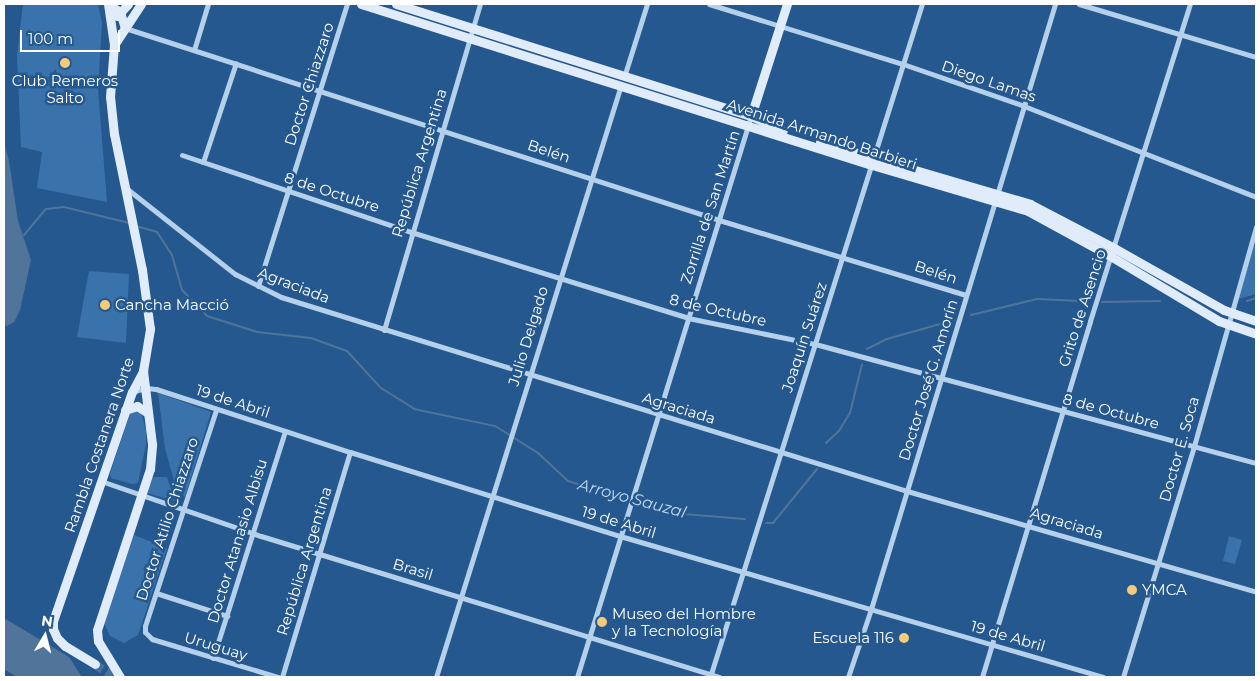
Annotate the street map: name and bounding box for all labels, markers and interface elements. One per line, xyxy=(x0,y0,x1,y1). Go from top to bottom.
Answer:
scale bar xyxy=(22,20,122,52)
street label: Doctor Chiazzaro xyxy=(281,20,337,148)
text: 100 m xyxy=(28,29,73,48)
street label: Diego Lamas xyxy=(939,56,1039,106)
marker: Club Remeros Salto xyxy=(59,57,71,69)
place label: Club Remeros Salto xyxy=(12,71,118,106)
street label: República Argentina xyxy=(388,86,450,240)
street label: Avenida Armando Barbieri xyxy=(725,95,919,173)
street label: Zorrilla de San Martín xyxy=(677,128,743,286)
street label: Belén xyxy=(525,136,573,166)
street label: 8 de Octubre xyxy=(282,168,382,216)
street label: Grito de Asencio xyxy=(1054,247,1110,369)
street label: Belén xyxy=(912,257,960,287)
street label: Agraciada xyxy=(256,263,332,307)
street label: Joaquín Suárez xyxy=(778,280,830,394)
street label: Julio Delgado xyxy=(504,284,552,388)
street label: 8 de Octubre xyxy=(668,290,768,330)
place label: Cancha Macció xyxy=(115,296,229,314)
street label: Doctor José G. Amorín xyxy=(895,297,961,463)
marker: Cancha Macció xyxy=(99,299,111,311)
street label: Rambla Costanera Norte xyxy=(60,355,138,535)
street label: 19 de Abril xyxy=(194,381,272,421)
street label: Agraciada xyxy=(640,388,718,428)
street label: 8 de Octubre xyxy=(1061,389,1161,433)
street label: Doctor E. Soca xyxy=(1155,394,1203,504)
street label: Doctor Atilio Chiazzaro xyxy=(132,435,202,603)
street label: Doctor Atanasio Albisu xyxy=(203,457,271,625)
water label: Arroyo Sauzal xyxy=(576,475,688,523)
street label: República Argentina xyxy=(273,484,335,638)
street label: 19 de Abril xyxy=(580,502,658,542)
street label: Agraciada xyxy=(1028,503,1106,543)
street label: Brasil xyxy=(391,554,435,584)
place label: YMCA xyxy=(1142,581,1187,599)
marker: YMCA xyxy=(1126,584,1138,596)
place label: Museo del Hombre y la Tecnología xyxy=(612,604,756,639)
north arrow xyxy=(20,611,70,661)
text: N xyxy=(40,611,54,631)
marker: Museo del Hombre y la Tecnología xyxy=(596,616,608,628)
street label: 19 de Abril xyxy=(969,617,1047,655)
street label: Uruguay xyxy=(182,628,250,664)
place label: Escuela 116 xyxy=(812,629,894,647)
marker: Escuela 116 xyxy=(898,632,910,644)

